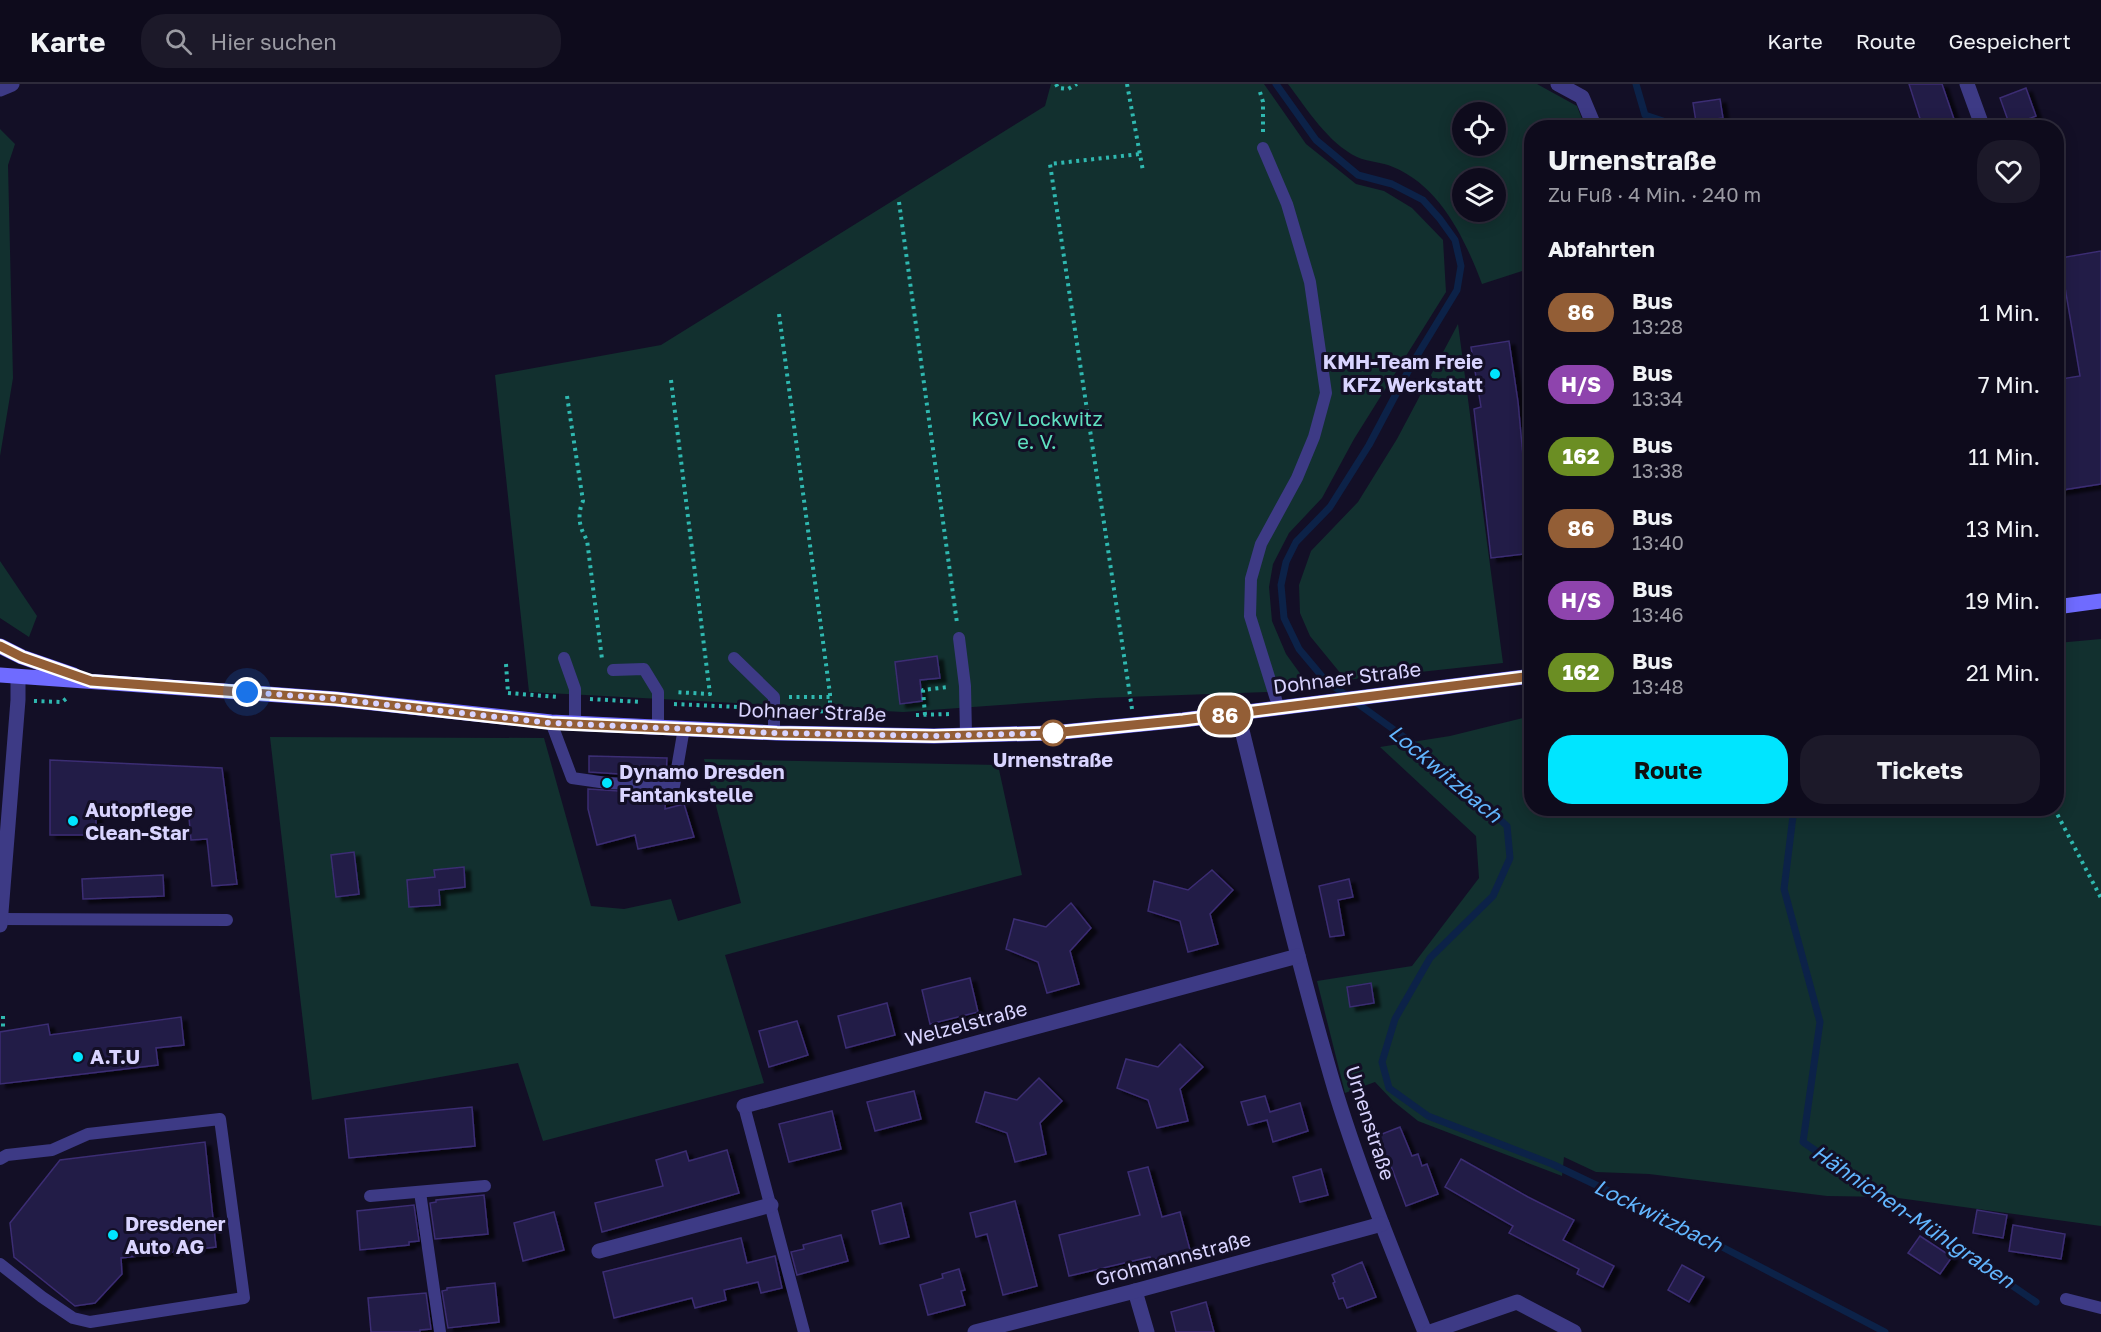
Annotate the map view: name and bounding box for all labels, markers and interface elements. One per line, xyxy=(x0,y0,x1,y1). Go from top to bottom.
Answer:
search box xyxy=(141,14,561,68)
text: Karte xyxy=(30,25,105,58)
icon: search xyxy=(162,25,195,58)
text: Hier suchen xyxy=(210,28,337,55)
text: Karte xyxy=(1767,28,1823,54)
text: Route xyxy=(1856,28,1916,54)
text: Gespeichert xyxy=(1949,28,2071,54)
map controls xyxy=(1452,102,1506,222)
button: locate xyxy=(1452,102,1506,156)
button: heart xyxy=(1977,140,2040,203)
text: Urnenstraße xyxy=(1548,143,1716,176)
button: layers xyxy=(1452,168,1506,222)
text: Zu Fuß · 4 Min. · 240 m xyxy=(1548,182,1761,206)
text: Abfahrten xyxy=(1548,235,1655,262)
text: Bus xyxy=(1632,287,1673,314)
text: 86 xyxy=(1568,299,1594,325)
text: 1 Min. xyxy=(1979,299,2040,326)
text: 13:28 xyxy=(1632,314,1683,338)
place label: KMH-Team Freie KFZ Werkstatt xyxy=(1323,349,1483,396)
text: Bus xyxy=(1632,359,1673,386)
marker: KMH-Team Freie KFZ Werkstatt xyxy=(1488,367,1502,381)
text: H/S xyxy=(1561,371,1601,397)
text: 7 Min. xyxy=(1978,371,2040,398)
text: 13:34 xyxy=(1632,386,1683,410)
park label: KGV Lockwitz e. V. xyxy=(971,406,1103,453)
text: Bus xyxy=(1632,431,1673,458)
text: 162 xyxy=(1563,443,1599,469)
text: 11 Min. xyxy=(1968,443,2040,470)
text: 13:38 xyxy=(1632,458,1683,482)
text: Bus xyxy=(1632,503,1673,530)
text: 86 xyxy=(1568,515,1594,541)
text: 13 Min. xyxy=(1966,515,2040,542)
text: 13:40 xyxy=(1632,530,1684,554)
text: Bus xyxy=(1632,575,1673,602)
text: H/S xyxy=(1561,587,1601,613)
text: 19 Min. xyxy=(1966,587,2040,614)
text: 13:46 xyxy=(1632,602,1684,626)
text: Bus xyxy=(1632,647,1673,674)
street label: Dohnaer Straße xyxy=(1272,656,1422,698)
text: 162 xyxy=(1563,659,1599,685)
text: 21 Min. xyxy=(1966,659,2040,686)
text: 13:48 xyxy=(1632,674,1684,698)
your location xyxy=(232,677,262,707)
street label: Dohnaer Straße xyxy=(737,696,887,726)
line badge: 86 xyxy=(1198,696,1252,734)
text: 86 xyxy=(1212,702,1238,728)
water label: Lockwitzbach xyxy=(1384,719,1508,829)
marker: Urnenstraße xyxy=(1040,720,1066,746)
button: Route xyxy=(1548,735,1788,804)
button: Tickets xyxy=(1800,735,2040,804)
place label: Urnenstraße xyxy=(993,747,1113,771)
place label: Dynamo Dresden Fantankstelle xyxy=(619,759,785,806)
marker: Dynamo Dresden Fantankstelle xyxy=(600,776,614,790)
place label: Autopflege Clean-Star xyxy=(85,797,193,844)
marker: Autopflege Clean-Star xyxy=(66,814,80,828)
street label: Welzelstraße xyxy=(902,995,1029,1051)
place label: A.T.U xyxy=(90,1044,140,1068)
marker: A.T.U xyxy=(71,1050,85,1064)
street label: Urnenstraße xyxy=(1341,1062,1401,1183)
water label: Hähnichen-Mühlgraben xyxy=(1808,1139,2020,1294)
water label: Lockwitzbach xyxy=(1590,1173,1728,1258)
place label: Dresdener Auto AG xyxy=(125,1211,226,1258)
street label: Grohmannstraße xyxy=(1092,1226,1253,1290)
marker: Dresdener Auto AG xyxy=(106,1228,120,1242)

